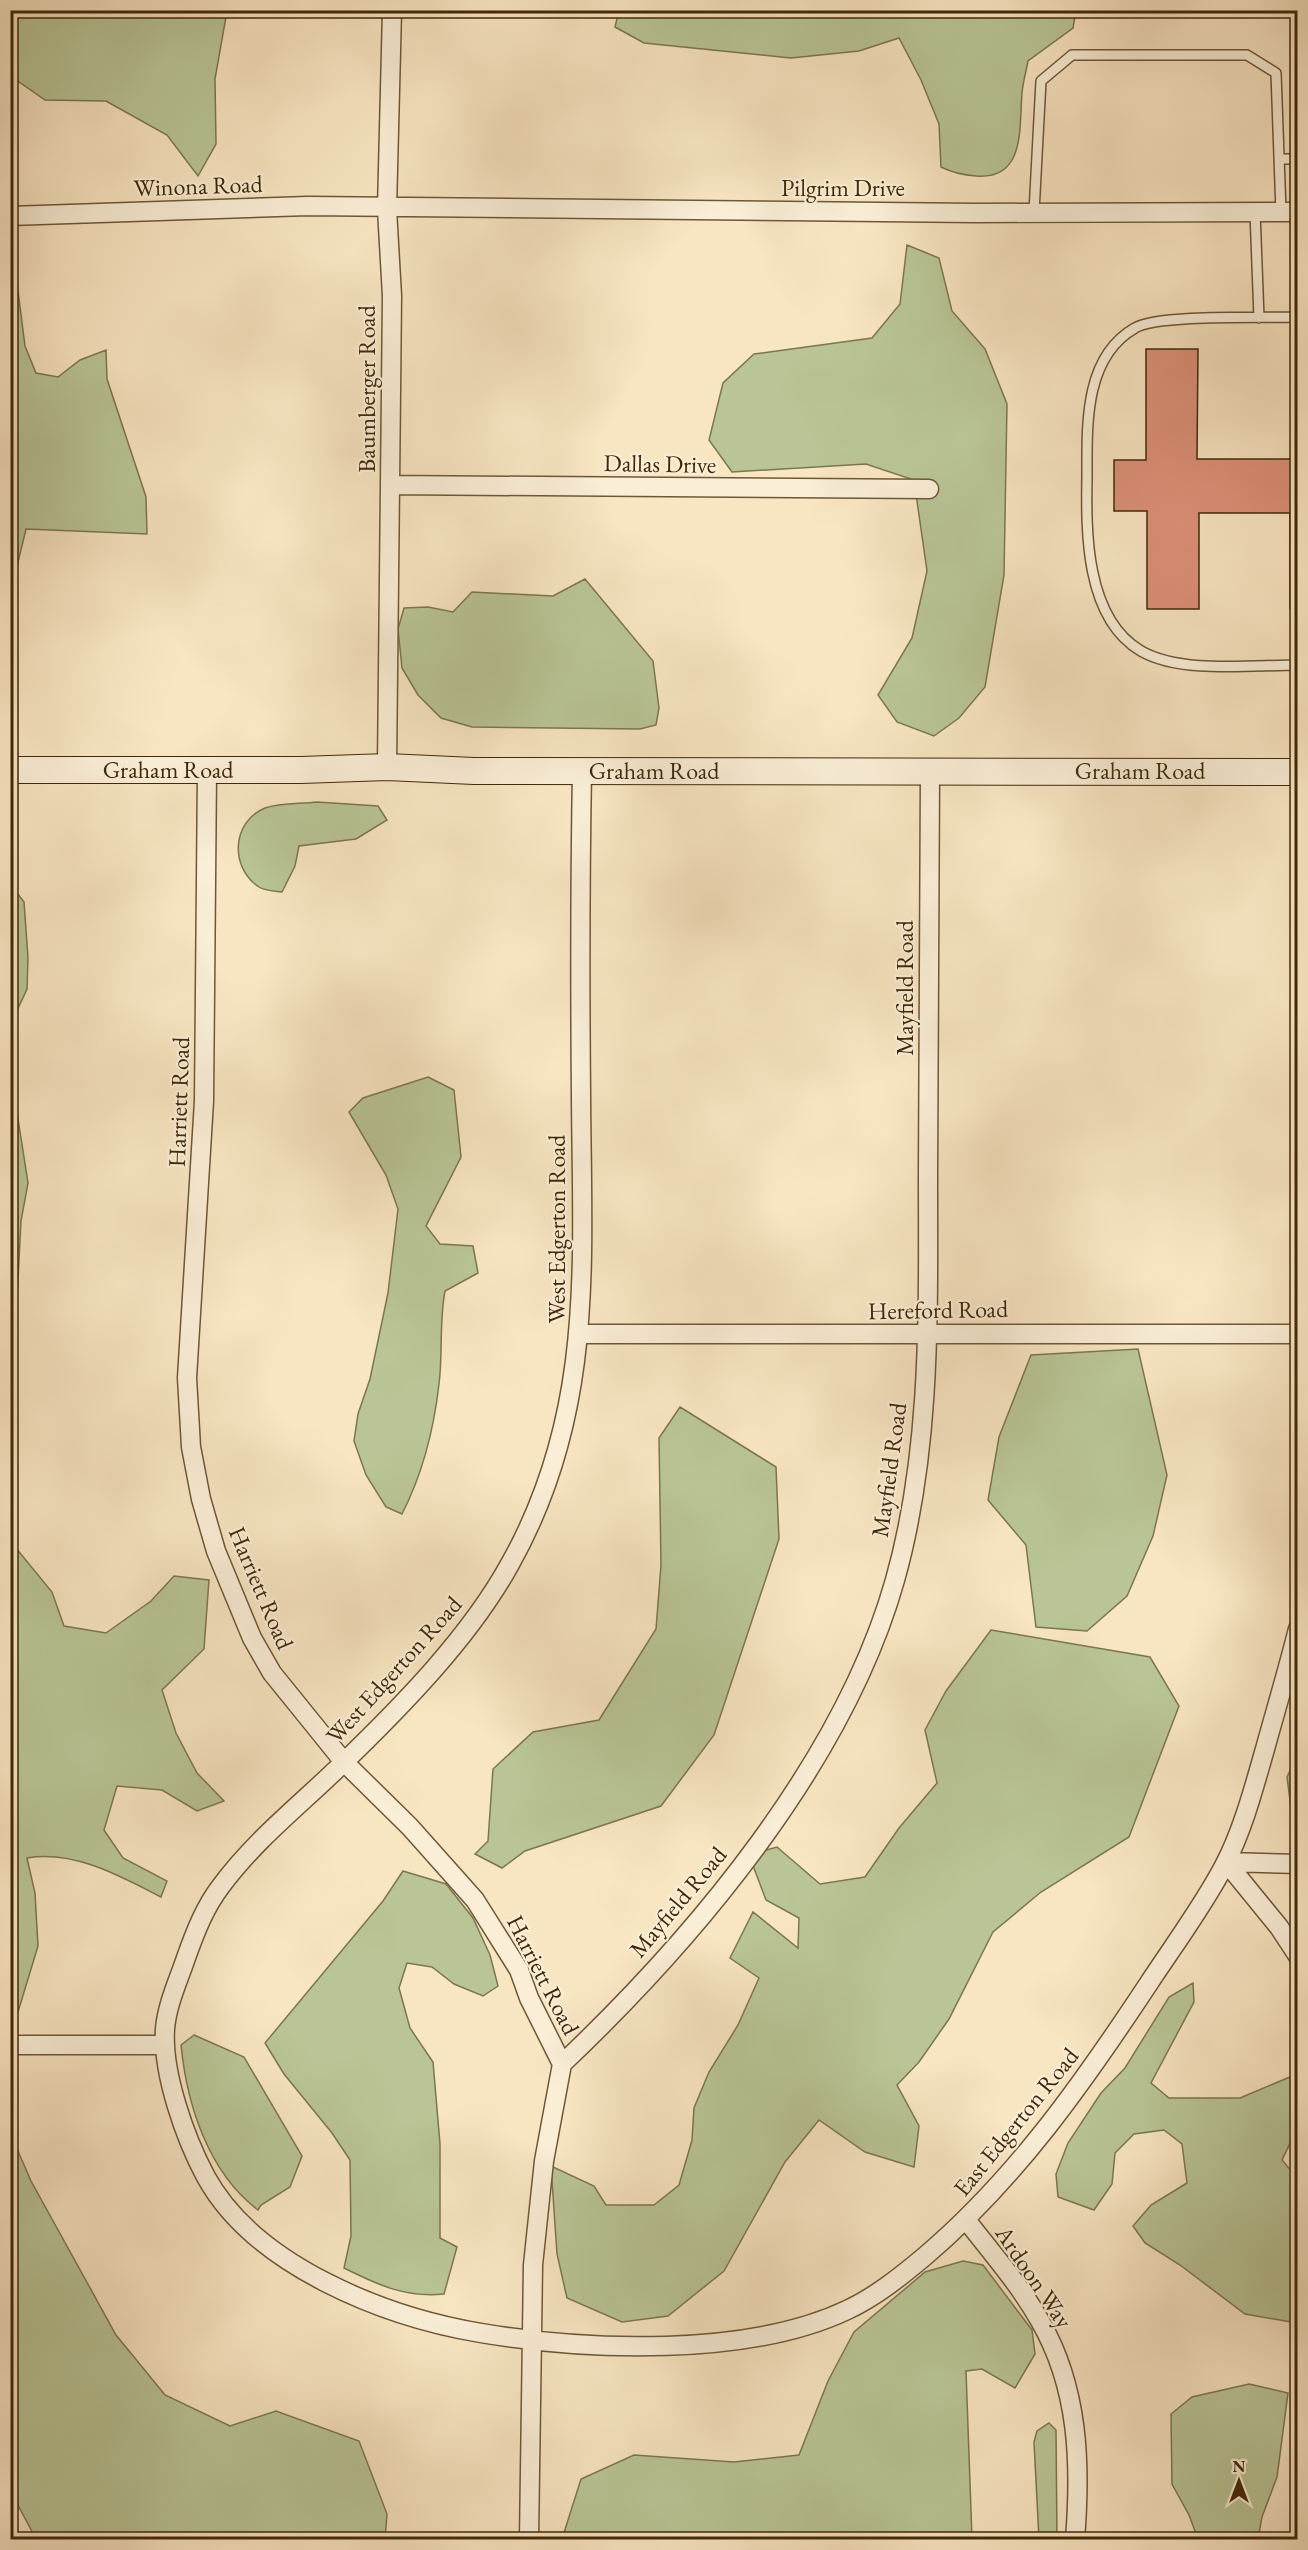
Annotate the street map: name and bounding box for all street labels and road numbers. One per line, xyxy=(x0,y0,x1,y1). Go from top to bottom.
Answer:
street label: Winona Road xyxy=(133,168,264,203)
street label: Pilgrim Drive xyxy=(781,172,905,203)
street label: Baumberger Road xyxy=(351,304,382,473)
street label: Dallas Drive xyxy=(603,447,717,480)
street label: Graham Road xyxy=(103,754,234,785)
street label: Graham Road xyxy=(589,755,720,786)
street label: Graham Road xyxy=(1075,755,1206,786)
street label: Mayfield Road xyxy=(889,919,920,1056)
street label: Harriett Road xyxy=(161,1035,196,1168)
street label: West Edgerton Road xyxy=(541,1134,572,1324)
street label: Hereford Road xyxy=(868,1293,1009,1326)
street label: Mayfield Road xyxy=(864,1400,913,1539)
street label: Harriett Road xyxy=(222,1522,302,1655)
street label: West Edgerton Road xyxy=(319,1588,469,1750)
street label: Mayfield Road xyxy=(622,1839,734,1964)
street label: Harriett Road xyxy=(500,1910,587,2041)
street label: East Edgerton Road xyxy=(946,2040,1086,2202)
street label: Ardoon Way xyxy=(988,2219,1080,2334)

